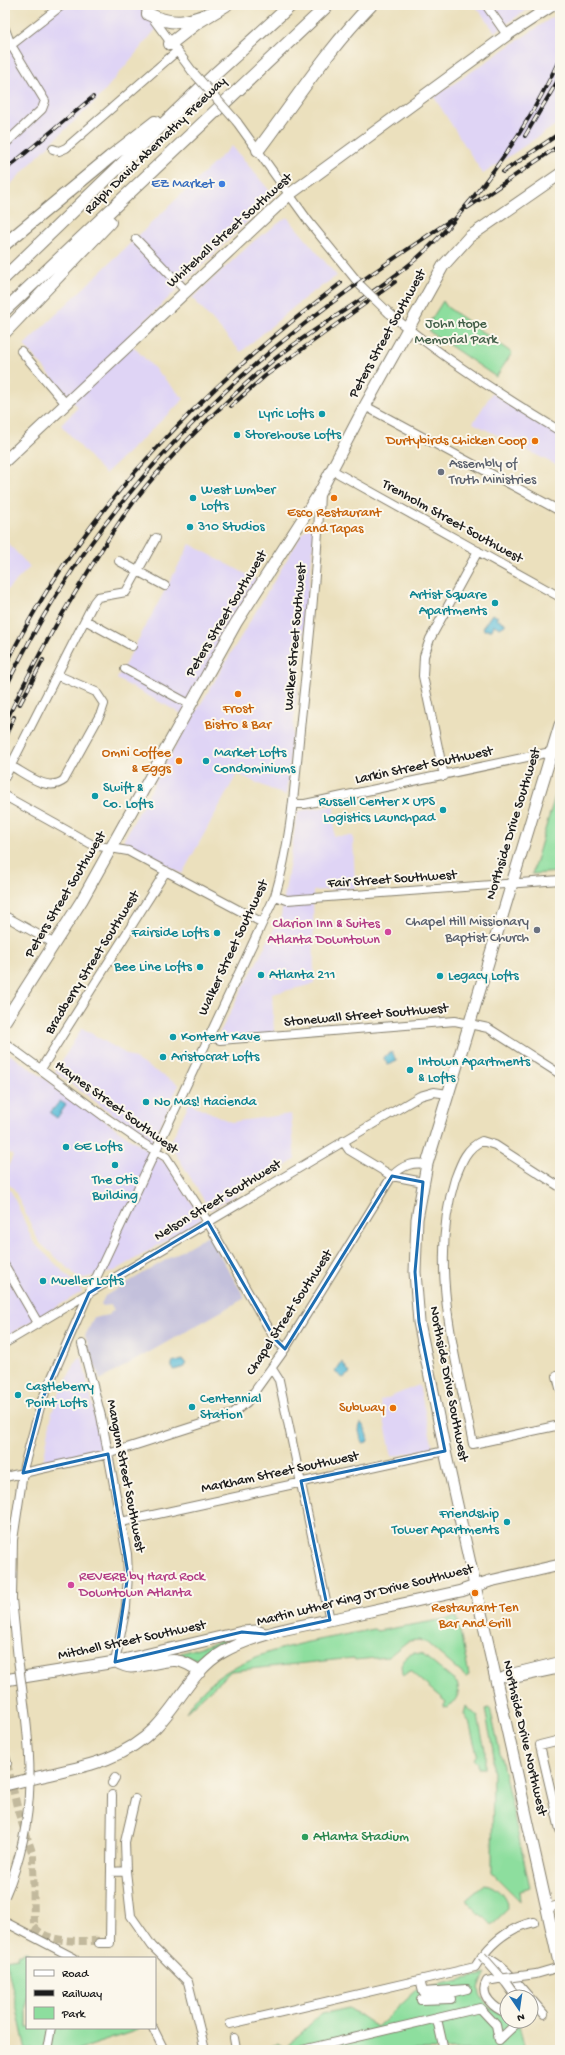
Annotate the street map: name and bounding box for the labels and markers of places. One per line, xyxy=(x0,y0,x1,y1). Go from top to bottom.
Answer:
place label: EZ Market xyxy=(151,176,215,193)
marker: EZ Market xyxy=(217,179,227,189)
place label: Lyric Lofts xyxy=(258,406,315,423)
marker: Lyric Lofts xyxy=(317,409,327,419)
place label: Storehouse Lofts xyxy=(245,427,342,444)
marker: Storehouse Lofts xyxy=(232,430,242,440)
place label: Durtybirds Chicken Coop xyxy=(385,433,527,450)
marker: Durtybirds Chicken Coop xyxy=(530,436,540,446)
place label: Assembly of Truth Ministries xyxy=(448,456,537,489)
marker: Assembly of Truth Ministries xyxy=(436,467,446,477)
place label: West Lumber Lofts xyxy=(201,482,277,515)
marker: West Lumber Lofts xyxy=(188,493,198,503)
marker: Esco Restaurant and Tapas xyxy=(329,493,339,503)
place label: Esco Restaurant and Tapas xyxy=(287,505,382,538)
place label: 310 Studios xyxy=(197,519,265,536)
marker: 310 Studios xyxy=(185,522,195,532)
place label: Artist Square Apartments xyxy=(409,587,488,620)
marker: Artist Square Apartments xyxy=(490,598,500,608)
marker: Frost Bistro & Bar xyxy=(233,689,243,699)
place label: Frost Bistro & Bar xyxy=(204,701,272,734)
place label: Omni Coffee & Eggs xyxy=(102,745,172,778)
place label: Market Lofts Condominiums xyxy=(214,745,296,778)
marker: Omni Coffee & Eggs xyxy=(174,756,184,766)
marker: Market Lofts Condominiums xyxy=(201,756,211,766)
place label: Swift & Co. Lofts xyxy=(103,780,154,813)
marker: Swift & Co. Lofts xyxy=(90,791,100,801)
place label: Russell Center x UPS Logistics Launchpad xyxy=(318,794,437,827)
marker: Russell Center x UPS Logistics Launchpad xyxy=(438,805,448,815)
place label: Chapel Hill Missionary Baptist Church xyxy=(405,914,529,947)
place label: Clarion Inn & Suites Atlanta Downtown xyxy=(267,916,381,949)
place label: Fairside Lofts xyxy=(131,925,210,942)
marker: Chapel Hill Missionary Baptist Church xyxy=(532,925,542,935)
marker: Clarion Inn & Suites Atlanta Downtown xyxy=(383,927,393,937)
marker: Fairside Lofts xyxy=(212,928,222,938)
place label: Bee Line Lofts xyxy=(113,959,193,976)
marker: Bee Line Lofts xyxy=(195,962,205,972)
place label: Atlanta 211 xyxy=(269,967,335,984)
place label: Legacy Lofts xyxy=(448,968,519,985)
marker: Atlanta 211 xyxy=(256,970,266,980)
marker: Legacy Lofts xyxy=(435,971,445,981)
place label: Kontent Kave xyxy=(181,1029,261,1046)
marker: Kontent Kave xyxy=(168,1032,178,1042)
place label: Aristocrat Lofts xyxy=(171,1049,260,1066)
marker: Aristocrat Lofts xyxy=(158,1052,168,1062)
place label: Intown Apartments & Lofts xyxy=(418,1054,531,1087)
marker: Intown Apartments & Lofts xyxy=(405,1065,415,1075)
place label: No Mas! Hacienda xyxy=(154,1094,258,1111)
marker: No Mas! Hacienda xyxy=(141,1097,151,1107)
place label: GE Lofts xyxy=(74,1139,123,1156)
marker: GE Lofts xyxy=(61,1142,71,1152)
marker: The Otis Building xyxy=(110,1160,120,1170)
place label: The Otis Building xyxy=(91,1172,139,1205)
place label: Mueller Lofts xyxy=(51,1273,125,1290)
marker: Mueller Lofts xyxy=(38,1276,48,1286)
place label: Castleberry Point Lofts xyxy=(25,1379,94,1412)
marker: Castleberry Point Lofts xyxy=(13,1390,23,1400)
place label: Centennial Station xyxy=(200,1391,262,1424)
place label: Subway xyxy=(339,1400,385,1417)
marker: Centennial Station xyxy=(187,1402,197,1412)
marker: Subway xyxy=(388,1403,398,1413)
place label: Friendship Tower Apartments xyxy=(391,1506,500,1539)
marker: Friendship Tower Apartments xyxy=(502,1517,512,1527)
place label: REVERB by Hard Rock Downtown Atlanta xyxy=(78,1569,207,1602)
marker: REVERB by Hard Rock Downtown Atlanta xyxy=(66,1580,76,1590)
marker: Restaurant Ten Bar And Grill xyxy=(470,1588,480,1598)
place label: Restaurant Ten Bar And Grill xyxy=(431,1600,519,1633)
place label: Atlanta Stadium xyxy=(313,1829,409,1846)
marker: Atlanta Stadium xyxy=(300,1832,310,1842)

